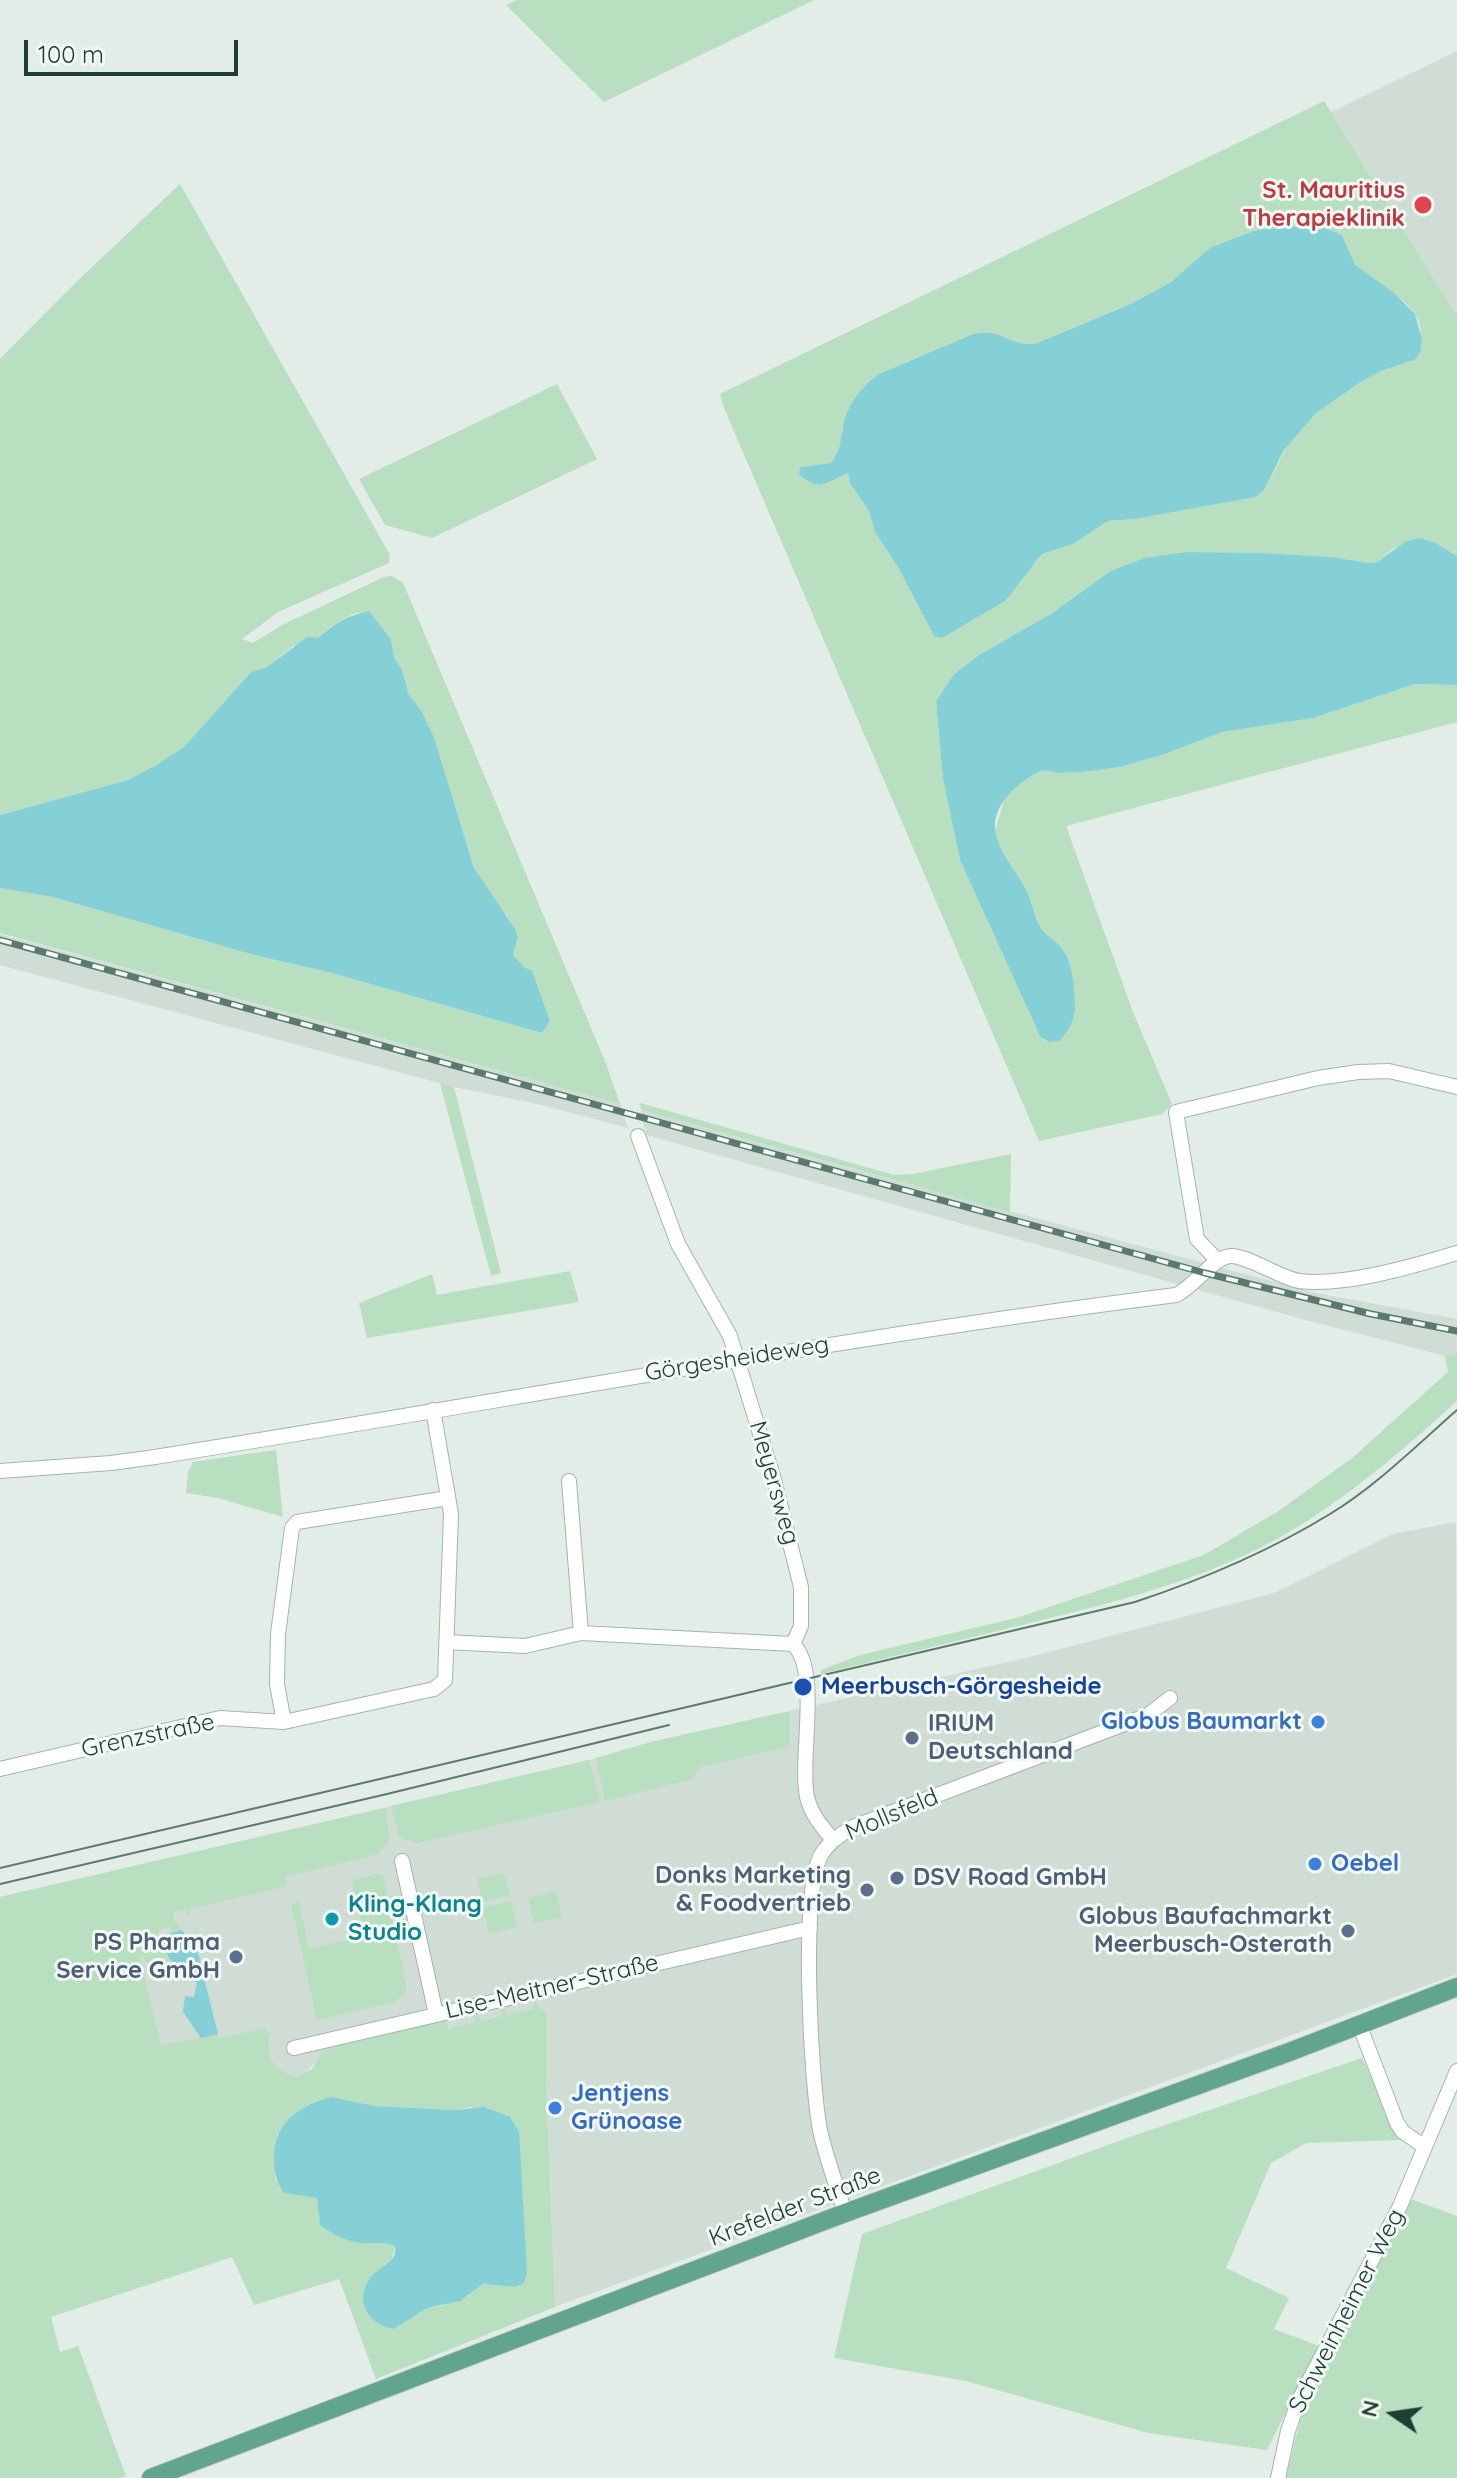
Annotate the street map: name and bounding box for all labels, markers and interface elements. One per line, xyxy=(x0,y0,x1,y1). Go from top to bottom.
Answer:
scale bar xyxy=(28,24,242,74)
text: 100 m xyxy=(38,39,104,69)
place label: St. Mauritius Therapieklinik xyxy=(1242,177,1405,233)
marker: St. Mauritius Therapieklinik xyxy=(1412,194,1434,216)
street label: Görgesheideweg xyxy=(643,1330,831,1388)
street label: Meyersweg xyxy=(743,1418,805,1548)
place label: Meerbusch-Görgesheide xyxy=(821,1673,1102,1701)
marker: Meerbusch-Görgesheide xyxy=(792,1676,814,1698)
street label: Grenzstraße xyxy=(79,1708,217,1764)
place label: Globus Baumarkt xyxy=(1101,1708,1302,1736)
place label: IRIUM Deutschland xyxy=(928,1710,1073,1766)
marker: Globus Baumarkt xyxy=(1309,1713,1327,1731)
marker: IRIUM Deutschland xyxy=(903,1729,921,1747)
street label: Mollsfeld xyxy=(841,1783,943,1847)
place label: Oebel xyxy=(1331,1850,1399,1878)
marker: Oebel xyxy=(1306,1855,1324,1873)
place label: Donks Marketing & Foodvertrieb xyxy=(655,1862,851,1918)
place label: DSV Road GmbH xyxy=(913,1864,1107,1892)
marker: DSV Road GmbH xyxy=(888,1869,906,1887)
marker: Donks Marketing & Foodvertrieb xyxy=(858,1881,876,1899)
place label: Kling-Klang Studio xyxy=(348,1891,482,1947)
place label: Globus Baufachmarkt Meerbusch-Osterath xyxy=(1079,1903,1332,1959)
marker: Kling-Klang Studio xyxy=(323,1910,341,1928)
marker: Globus Baufachmarkt Meerbusch-Osterath xyxy=(1339,1922,1357,1940)
place label: PS Pharma Service GmbH xyxy=(56,1929,220,1985)
marker: PS Pharma Service GmbH xyxy=(227,1948,245,1966)
street label: Lise-Meitner-Straße xyxy=(443,1948,661,2026)
place label: Jentjens Grünoase xyxy=(571,2080,682,2136)
marker: Jentjens Grünoase xyxy=(546,2099,564,2117)
street label: Krefelder Straße xyxy=(705,2161,885,2253)
street label: Schweinheimer Weg xyxy=(1283,2204,1411,2418)
north arrow xyxy=(1353,2374,1433,2454)
text: N xyxy=(1354,2398,1385,2420)

